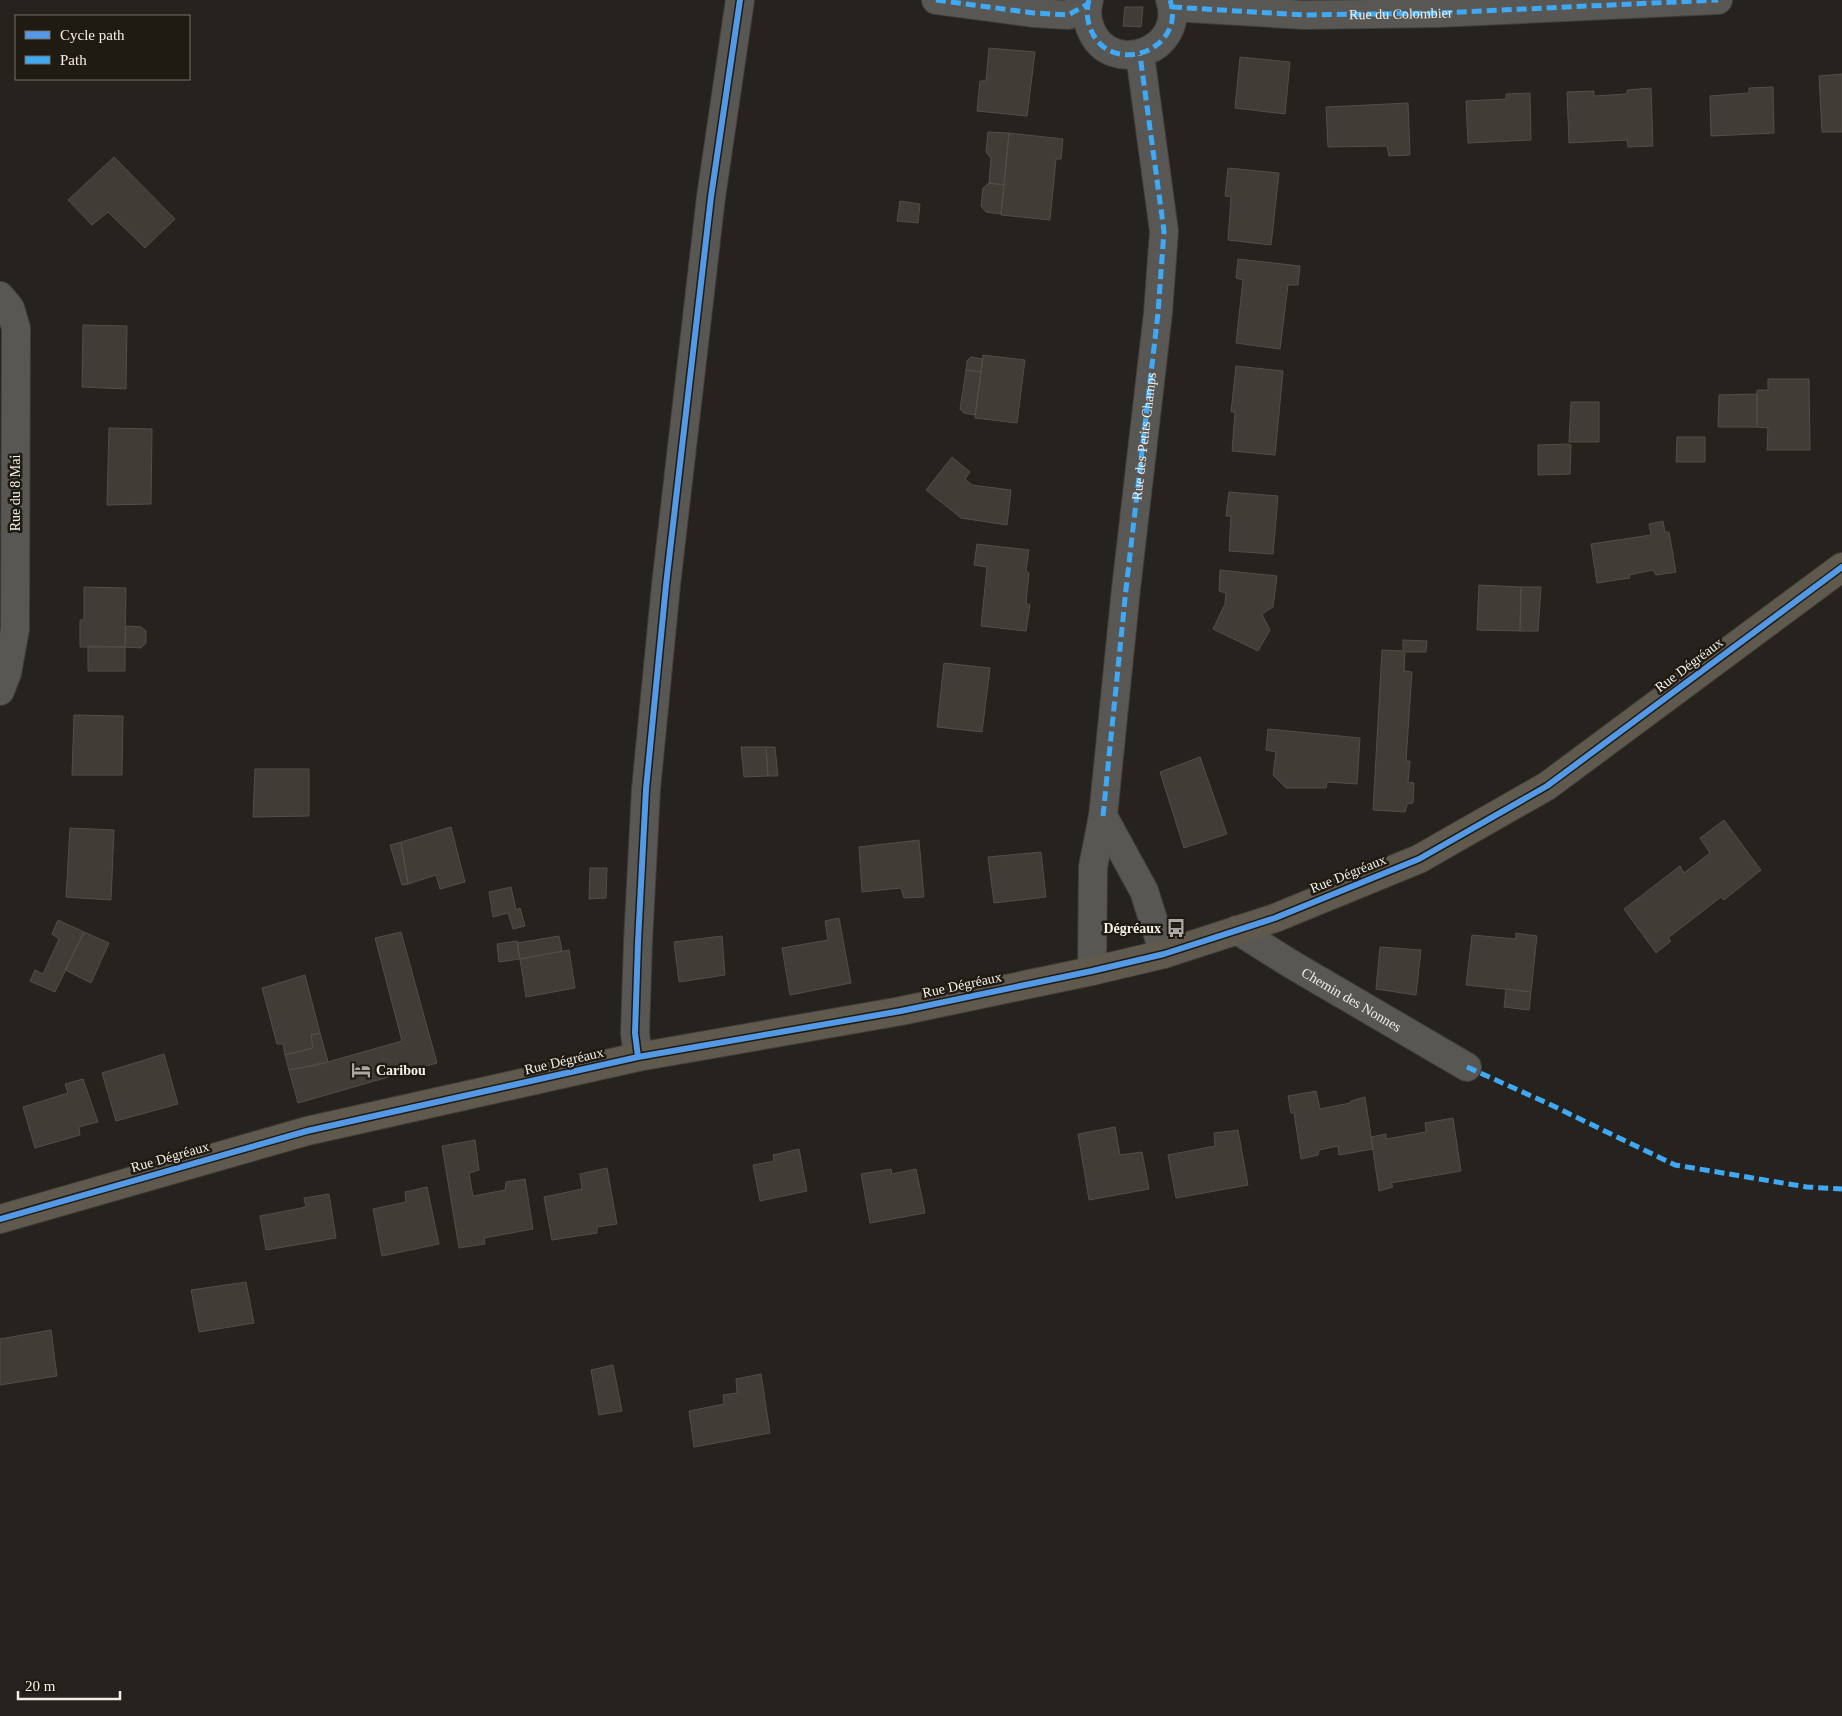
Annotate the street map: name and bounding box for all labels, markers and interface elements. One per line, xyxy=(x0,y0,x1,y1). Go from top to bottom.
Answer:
street label: Rue du Colombier xyxy=(1349,5,1453,22)
legend xyxy=(15,15,190,80)
text: Cycle path xyxy=(60,27,125,43)
text: Path xyxy=(60,52,87,68)
street label: Rue des Petits Champs xyxy=(1129,371,1159,501)
street label: Rue du 8 Mai xyxy=(8,455,23,531)
street label: Rue Dégréaux xyxy=(1652,635,1726,695)
street label: Rue Dégréaux xyxy=(1308,852,1388,896)
bus stop icon: Dégréaux xyxy=(1165,917,1187,939)
place label: Dégréaux xyxy=(1103,921,1161,936)
street label: Chemin des Nonnes xyxy=(1299,964,1404,1034)
street label: Rue Dégréaux xyxy=(921,969,1003,1001)
street label: Rue Dégréaux xyxy=(523,1045,605,1077)
hotel icon: Caribou xyxy=(350,1059,372,1081)
place label: Caribou xyxy=(376,1063,426,1078)
street label: Rue Dégréaux xyxy=(129,1139,211,1175)
scale bar xyxy=(18,1668,120,1700)
text: 20 m xyxy=(25,1678,56,1694)

